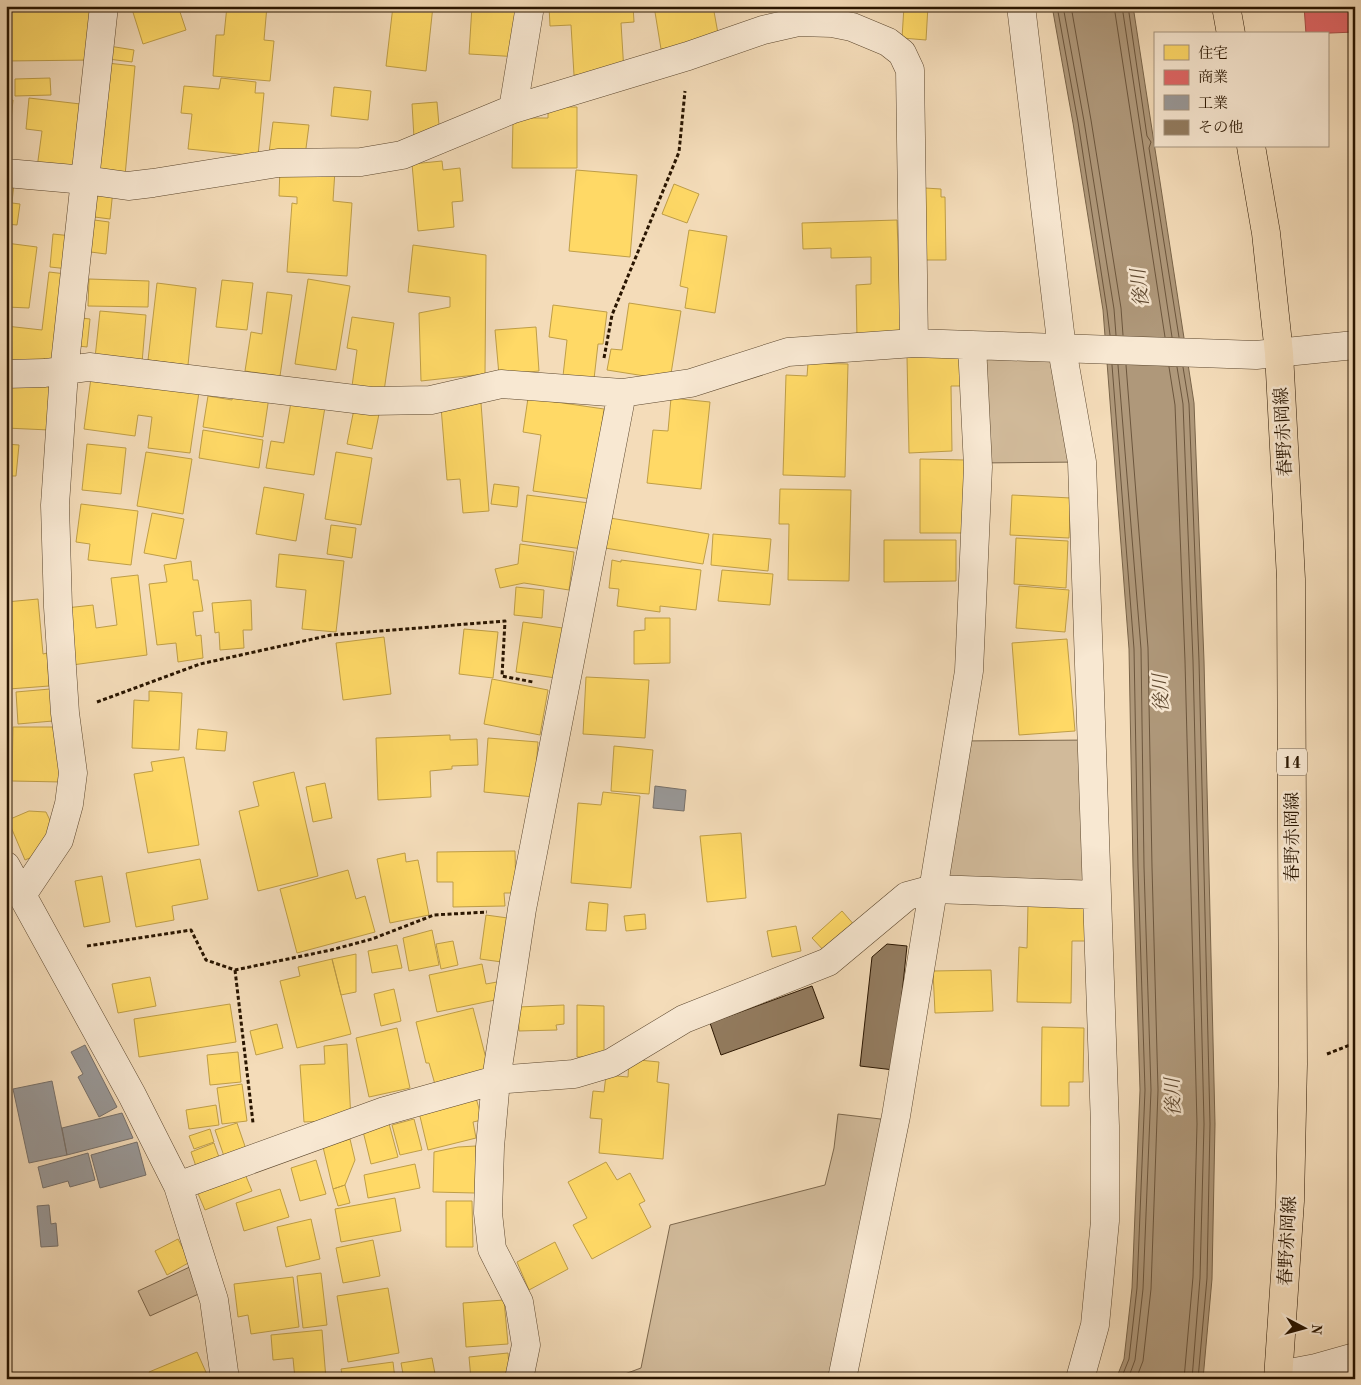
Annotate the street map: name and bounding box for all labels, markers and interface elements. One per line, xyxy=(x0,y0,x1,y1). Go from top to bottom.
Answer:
legend xyxy=(1154,32,1328,148)
text: 住宅 xyxy=(1198,45,1228,62)
text: 商業 xyxy=(1198,69,1228,86)
text: 工業 xyxy=(1198,95,1228,112)
text: その他 xyxy=(1198,119,1243,136)
water label: 後川 xyxy=(1128,266,1153,308)
street label: 春野赤岡線 xyxy=(1271,387,1295,477)
water label: 後川 xyxy=(1150,672,1173,712)
road number: 14 xyxy=(1277,749,1307,776)
street label: 春野赤岡線 xyxy=(1282,792,1302,882)
water label: 後川 xyxy=(1162,1076,1185,1116)
street label: 春野赤岡線 xyxy=(1275,1196,1299,1286)
north arrow xyxy=(1278,1302,1328,1352)
text: N xyxy=(1308,1323,1323,1336)

